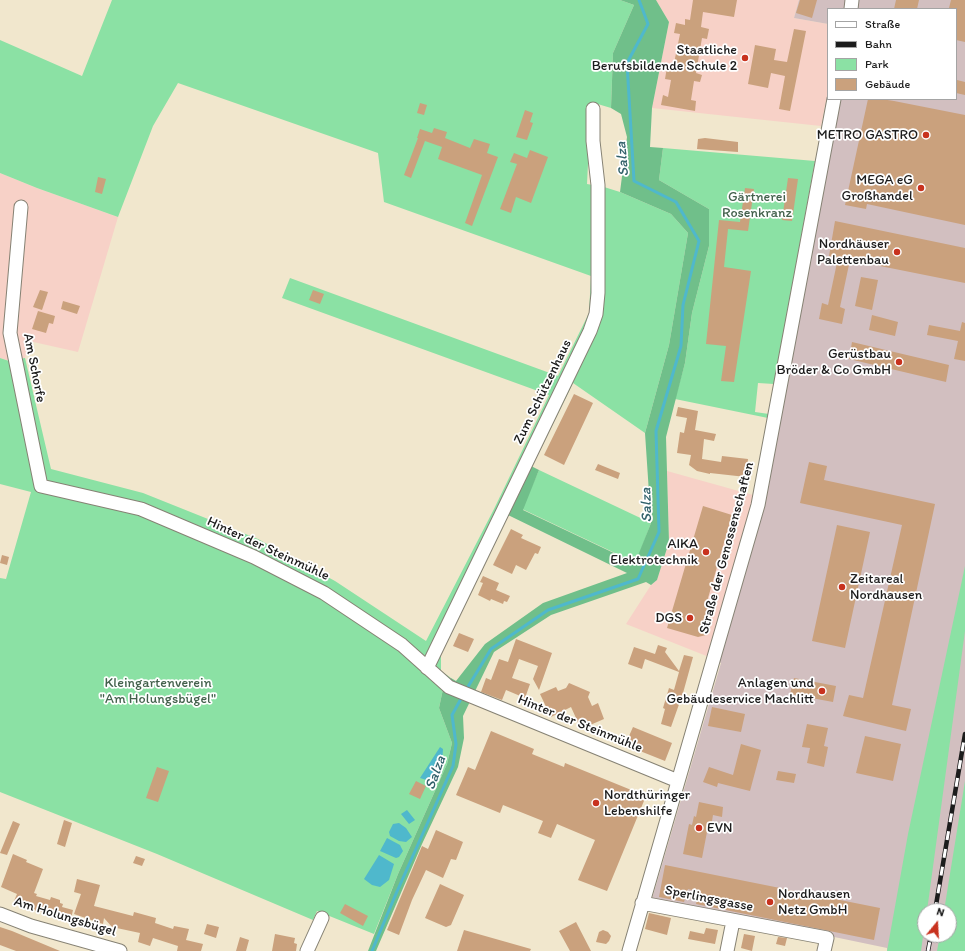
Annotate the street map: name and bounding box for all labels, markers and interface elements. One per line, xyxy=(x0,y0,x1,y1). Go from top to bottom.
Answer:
legend xyxy=(827,8,957,100)
text: Straße xyxy=(865,17,900,31)
text: Bahn xyxy=(865,37,892,51)
place label: Staatliche Berufsbildende Schule 2 xyxy=(592,42,737,74)
marker: Staatliche Berufsbildende Schule 2 xyxy=(740,53,750,63)
text: Park xyxy=(865,57,889,71)
text: Gebäude xyxy=(865,77,910,91)
place label: METRO GASTRO xyxy=(817,127,918,143)
marker: METRO GASTRO xyxy=(921,130,931,140)
water label: Salza xyxy=(613,141,633,177)
place label: MEGA eG Großhandel xyxy=(842,172,913,204)
marker: MEGA eG Großhandel xyxy=(916,183,926,193)
park label: Gärtnerei Rosenkranz xyxy=(722,189,792,222)
place label: Nordhäuser Palettenbau xyxy=(817,236,889,268)
marker: Nordhäuser Palettenbau xyxy=(892,247,902,257)
street label: Am Schorfe xyxy=(19,332,49,404)
street label: Zum Schützenhaus xyxy=(510,337,576,447)
place label: Gerüstbau Bröder & Co GmbH xyxy=(776,346,891,378)
marker: Gerüstbau Bröder & Co GmbH xyxy=(894,357,904,367)
street label: Straße der Genossenschaften xyxy=(696,460,758,636)
water label: Salza xyxy=(637,487,657,523)
street label: Hinter der Steinmühle xyxy=(204,513,332,585)
place label: AIKA Elektrotechnik xyxy=(610,536,698,568)
marker: AIKA Elektrotechnik xyxy=(701,547,711,557)
place label: Zeitareal Nordhausen xyxy=(850,571,922,604)
marker: Zeitareal Nordhausen xyxy=(837,582,847,592)
place label: DGS xyxy=(655,610,682,626)
marker: DGS xyxy=(685,613,695,623)
park label: Kleingartenverein "Am Holungsbügel" xyxy=(100,675,216,708)
place label: Anlagen und Gebäudeservice Machlitt xyxy=(667,675,814,708)
marker: Anlagen und Gebäudeservice Machlitt xyxy=(817,686,827,696)
street label: Hinter der Steinmühle xyxy=(515,691,645,757)
water label: Salza xyxy=(422,754,450,792)
place label: Nordthüringer Lebenshilfe xyxy=(604,787,690,820)
marker: Nordthüringer Lebenshilfe xyxy=(591,798,601,808)
place label: EVN xyxy=(707,820,732,836)
marker: EVN xyxy=(694,823,704,833)
street label: Sperlingsgasse xyxy=(663,882,755,916)
place label: Nordhausen Netz GmbH xyxy=(778,886,850,918)
street label: Am Holungsbügel xyxy=(12,893,118,941)
marker: Nordhausen Netz GmbH xyxy=(765,897,775,907)
north arrow xyxy=(917,903,957,943)
text: N xyxy=(935,905,946,919)

